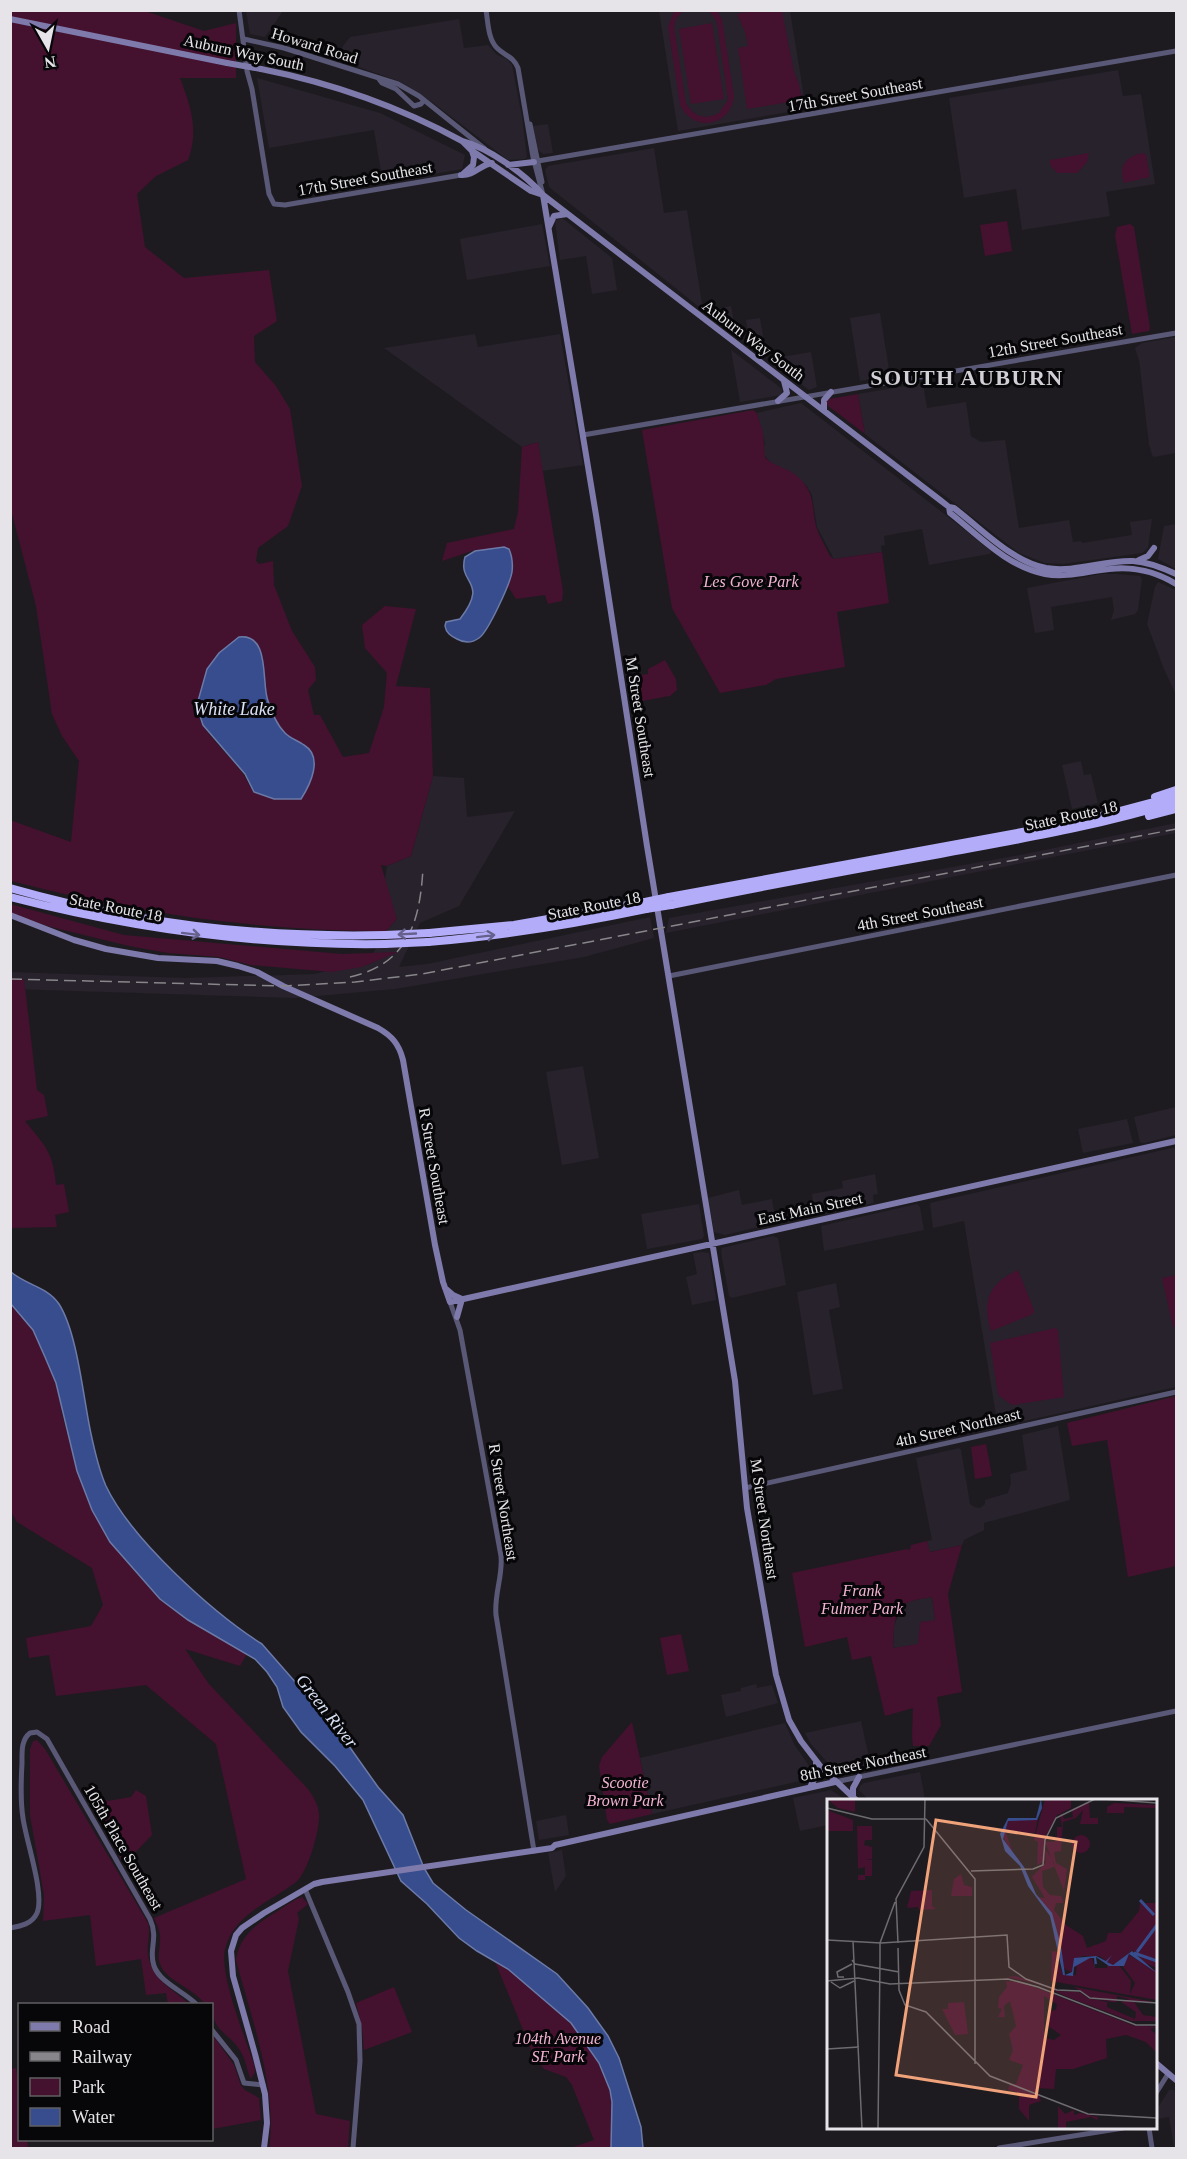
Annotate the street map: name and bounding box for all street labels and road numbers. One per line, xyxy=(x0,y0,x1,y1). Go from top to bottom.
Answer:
street label: Howard Road xyxy=(270,24,360,67)
street label: Auburn Way South xyxy=(182,31,306,75)
street label: 17th Street Southeast xyxy=(787,74,924,115)
street label: 17th Street Southeast xyxy=(297,158,434,199)
street label: Auburn Way South xyxy=(699,297,808,385)
street label: 12th Street Southeast xyxy=(987,320,1124,361)
street label: M Street Southeast xyxy=(623,656,659,779)
street label: State Route 18 xyxy=(1023,797,1119,834)
street label: State Route 18 xyxy=(546,888,642,923)
street label: State Route 18 xyxy=(68,890,164,925)
street label: 4th Street Southeast xyxy=(856,893,985,934)
street label: R Street Southeast xyxy=(416,1106,453,1226)
street label: East Main Street xyxy=(756,1189,865,1228)
street label: 4th Street Northeast xyxy=(894,1405,1023,1450)
street label: R Street Northeast xyxy=(486,1442,521,1562)
street label: M Street Northeast xyxy=(748,1458,781,1581)
street label: 8th Street Northeast xyxy=(799,1743,928,1784)
street label: 105th Place Southeast xyxy=(81,1782,167,1913)

